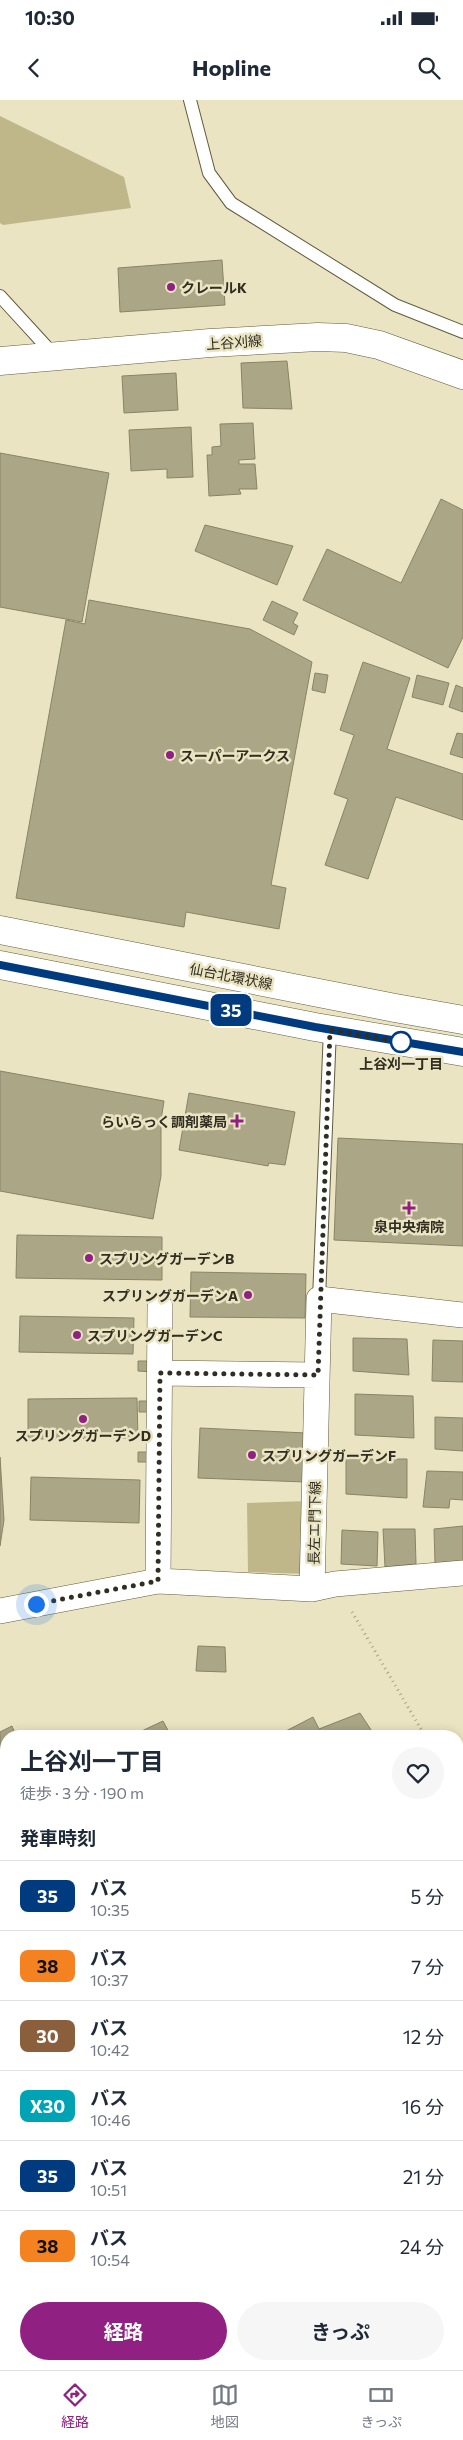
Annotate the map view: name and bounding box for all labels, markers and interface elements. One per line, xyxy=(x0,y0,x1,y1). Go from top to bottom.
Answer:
text: 10:30 xyxy=(25,6,75,29)
icon: back xyxy=(20,54,48,82)
text: Hopline xyxy=(192,54,271,81)
icon: search xyxy=(415,54,443,82)
place label: クレールK xyxy=(181,279,247,296)
marker: クレールK xyxy=(165,281,177,293)
street label: 上谷刈線 xyxy=(205,332,263,352)
place label: スーパーアークス xyxy=(180,747,290,764)
marker: スーパーアークス xyxy=(164,749,176,761)
street label: 仙台北環状線 xyxy=(188,960,274,992)
line badge: 35 xyxy=(208,994,254,1026)
text: 35 xyxy=(221,999,241,1021)
marker: 上谷刈一丁目 xyxy=(390,1031,412,1053)
place label: 上谷刈一丁目 xyxy=(359,1055,443,1072)
place label: らいらっく調剤薬局 xyxy=(101,1113,227,1130)
marker: らいらっく調剤薬局 xyxy=(231,1115,243,1127)
marker: 泉中央病院 xyxy=(402,1201,416,1215)
place label: 泉中央病院 xyxy=(374,1218,444,1235)
place label: スプリングガーデンB xyxy=(99,1250,234,1267)
marker: スプリングガーデンB xyxy=(83,1252,95,1264)
place label: スプリングガーデンA xyxy=(102,1287,238,1304)
marker: スプリングガーデンA xyxy=(242,1289,254,1301)
place label: スプリングガーデンC xyxy=(87,1327,223,1344)
marker: スプリングガーデンC xyxy=(71,1329,83,1341)
marker: スプリングガーデンD xyxy=(77,1413,89,1425)
place label: スプリングガーデンD xyxy=(15,1427,151,1444)
place label: スプリングガーデンF xyxy=(262,1447,396,1464)
marker: スプリングガーデンF xyxy=(246,1449,258,1461)
street label: 長左エ門下線 xyxy=(305,1481,323,1565)
your location xyxy=(24,1592,49,1617)
text: 上谷刈一丁目 xyxy=(20,1746,164,1775)
button: heart xyxy=(392,1747,444,1799)
text: 徒歩 · 3 分 · 190 m xyxy=(20,1783,144,1802)
text: 発車時刻 xyxy=(20,1826,96,1849)
text: バス xyxy=(90,1876,128,1899)
text: 35 xyxy=(37,1885,58,1907)
text: 5 分 xyxy=(410,1885,444,1908)
text: 10:35 xyxy=(90,1900,129,1919)
text: バス xyxy=(90,1946,128,1969)
text: 38 xyxy=(37,1955,58,1977)
text: 7 分 xyxy=(411,1955,444,1978)
text: 10:37 xyxy=(90,1970,129,1989)
text: バス xyxy=(90,2016,128,2039)
text: 30 xyxy=(36,2025,59,2047)
text: 12 分 xyxy=(403,2025,444,2048)
text: 10:42 xyxy=(90,2040,129,2059)
text: バス xyxy=(90,2086,128,2109)
text: X30 xyxy=(30,2095,65,2117)
text: 16 分 xyxy=(402,2095,444,2118)
text: 10:46 xyxy=(90,2110,131,2129)
text: バス xyxy=(90,2156,128,2179)
text: 35 xyxy=(37,2165,58,2187)
text: 21 分 xyxy=(403,2165,444,2188)
text: 10:51 xyxy=(90,2180,127,2199)
text: バス xyxy=(90,2226,128,2249)
text: 38 xyxy=(37,2235,58,2257)
text: 24 分 xyxy=(400,2235,444,2258)
text: 10:54 xyxy=(90,2250,130,2269)
button: 経路 xyxy=(20,2302,227,2360)
button: きっぷ xyxy=(237,2302,444,2360)
tab: 経路 xyxy=(61,2381,89,2431)
tab: 地図 xyxy=(211,2381,239,2431)
tab: きっぷ xyxy=(361,2381,402,2431)

